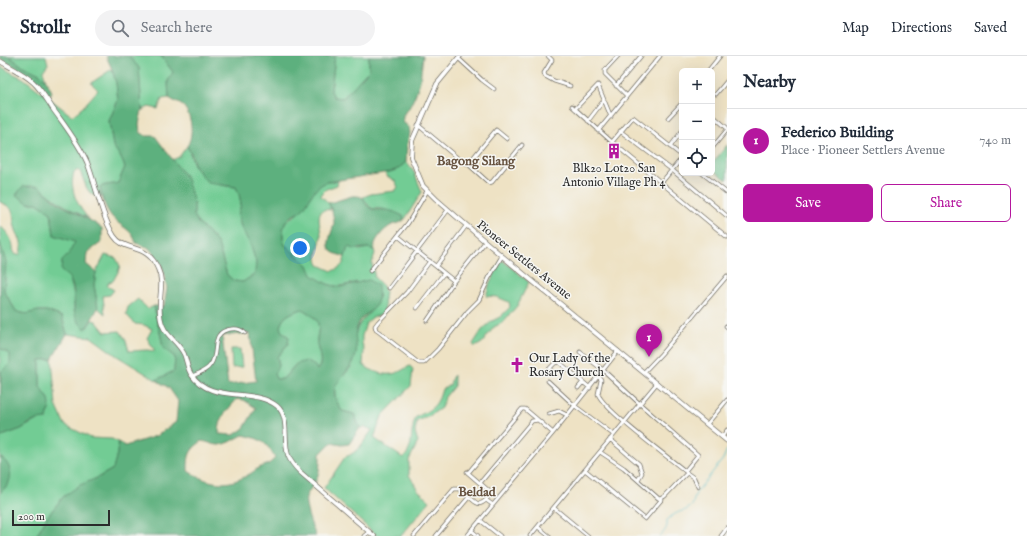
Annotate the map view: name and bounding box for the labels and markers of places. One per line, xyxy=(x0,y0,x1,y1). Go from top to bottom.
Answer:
building icon: Blk20 Lot20 San Antonio Village Ph 4 xyxy=(605,142,623,160)
place label: Blk20 Lot20 San Antonio Village Ph 4 xyxy=(562,161,666,190)
pin: 1 xyxy=(636,324,662,357)
place label: Our Lady of the Rosary Church xyxy=(529,351,611,380)
church icon: Our Lady of the Rosary Church xyxy=(508,356,526,374)

